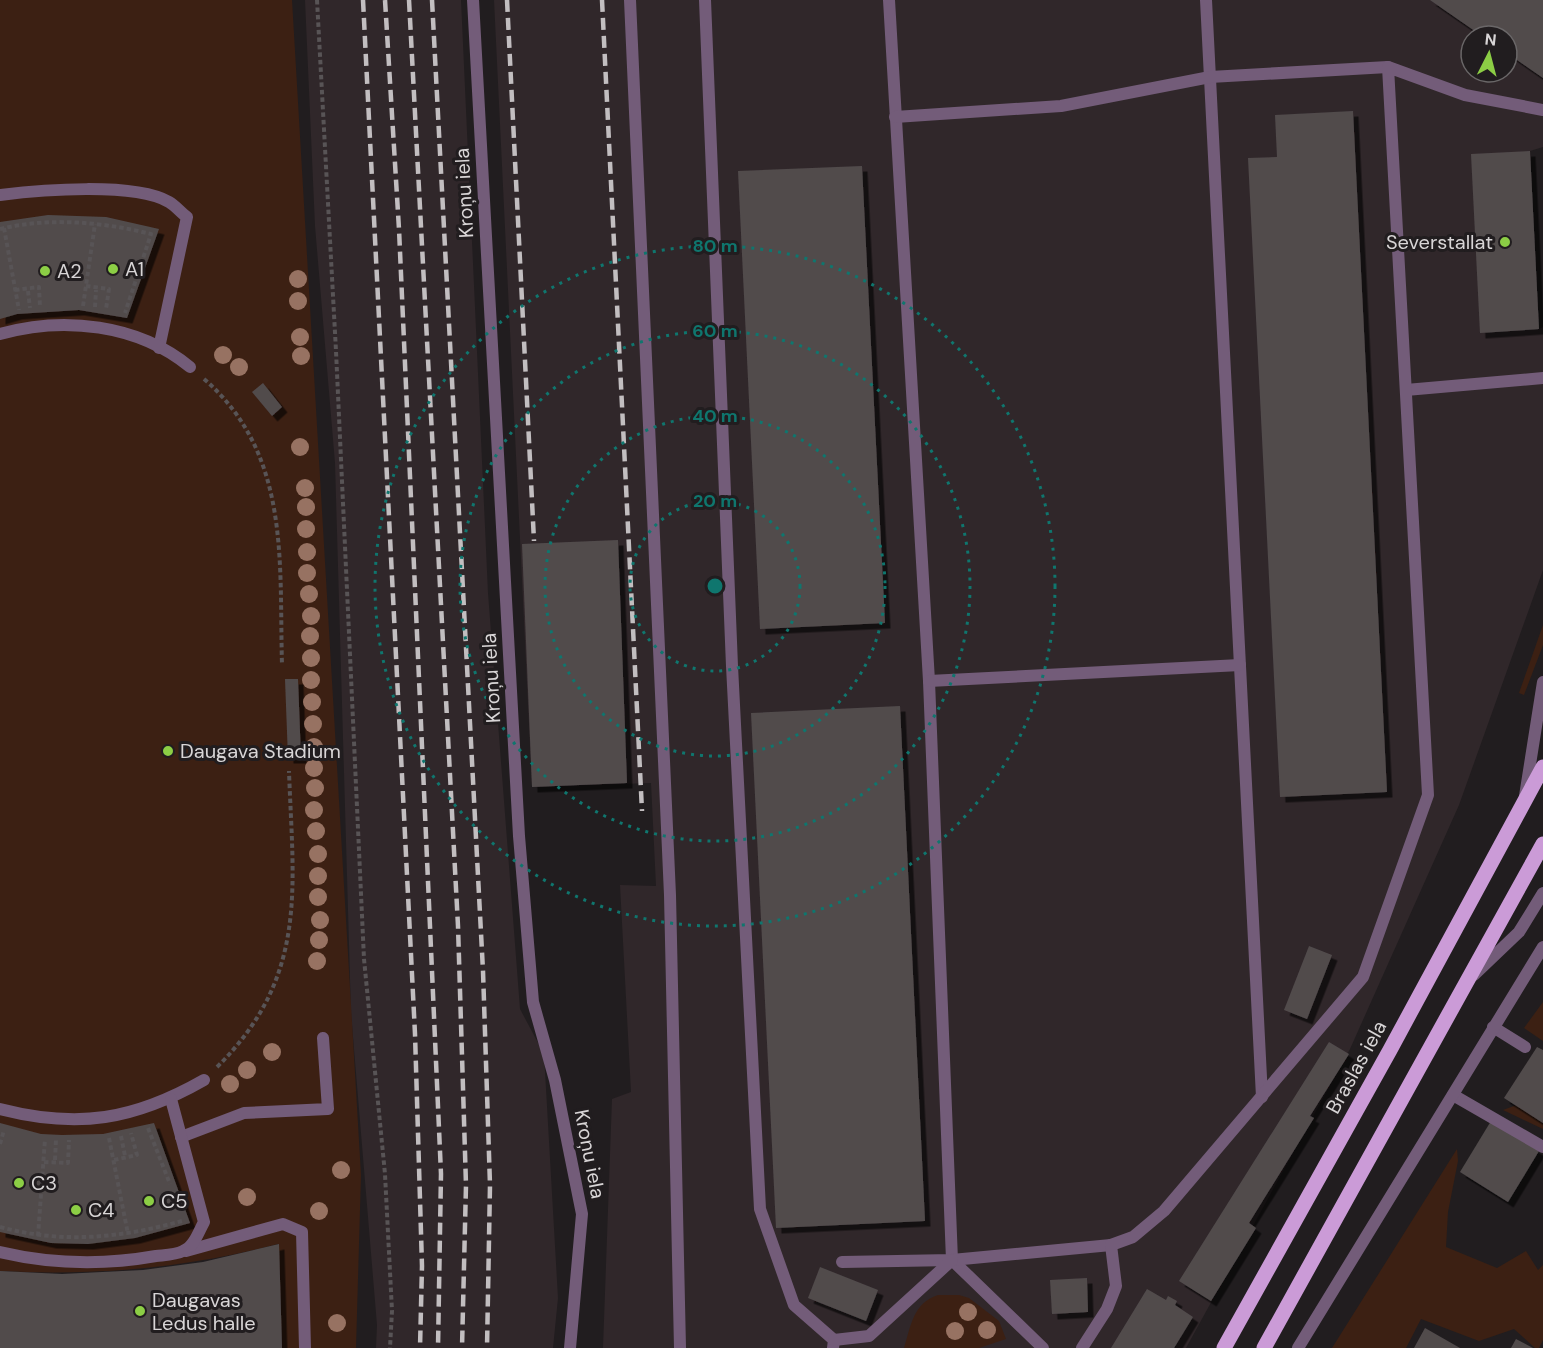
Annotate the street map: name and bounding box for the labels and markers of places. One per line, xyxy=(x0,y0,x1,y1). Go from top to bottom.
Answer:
place label: Severstallat xyxy=(1386,229,1493,255)
marker: Severstallat xyxy=(1498,235,1512,249)
place label: A1 xyxy=(125,256,144,282)
place label: A2 xyxy=(57,258,82,284)
marker: A1 xyxy=(106,262,120,276)
marker: A2 xyxy=(38,264,52,278)
centre of rings xyxy=(705,576,725,596)
place label: Daugava Stadium xyxy=(180,738,341,764)
marker: Daugava Stadium xyxy=(161,744,175,758)
place label: C3 xyxy=(31,1170,57,1196)
marker: C3 xyxy=(12,1176,26,1190)
place label: C5 xyxy=(161,1188,188,1214)
marker: C5 xyxy=(142,1194,156,1208)
place label: C4 xyxy=(88,1197,114,1223)
marker: C4 xyxy=(69,1203,83,1217)
place label: Daugavas Ledus halle xyxy=(152,1287,256,1336)
marker: Daugavas Ledus halle xyxy=(133,1304,147,1318)

